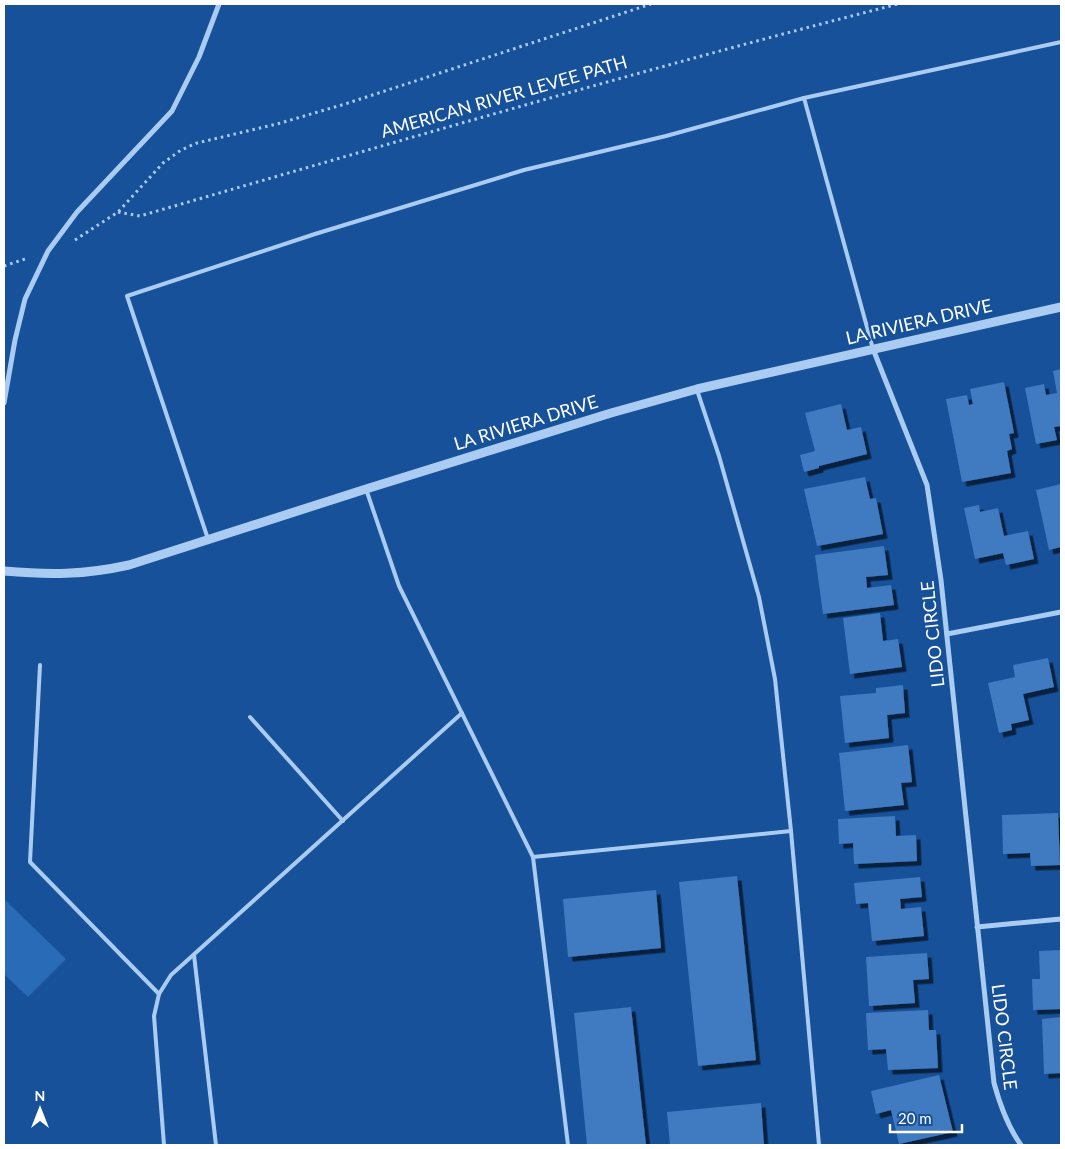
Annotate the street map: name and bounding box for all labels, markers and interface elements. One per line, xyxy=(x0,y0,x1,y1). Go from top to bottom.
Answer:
street label: AMERICAN RIVER LEVEE PATH xyxy=(378,50,630,142)
street label: LA RIVIERA DRIVE xyxy=(843,293,994,349)
street label: LA RIVIERA DRIVE xyxy=(451,390,600,454)
street label: LIDO CIRCLE xyxy=(915,580,949,688)
street label: LIDO CIRCLE xyxy=(988,982,1022,1091)
north arrow xyxy=(15,1084,65,1134)
text: N xyxy=(35,1087,45,1104)
scale bar xyxy=(890,1102,962,1134)
text: 20 m xyxy=(898,1109,932,1127)

